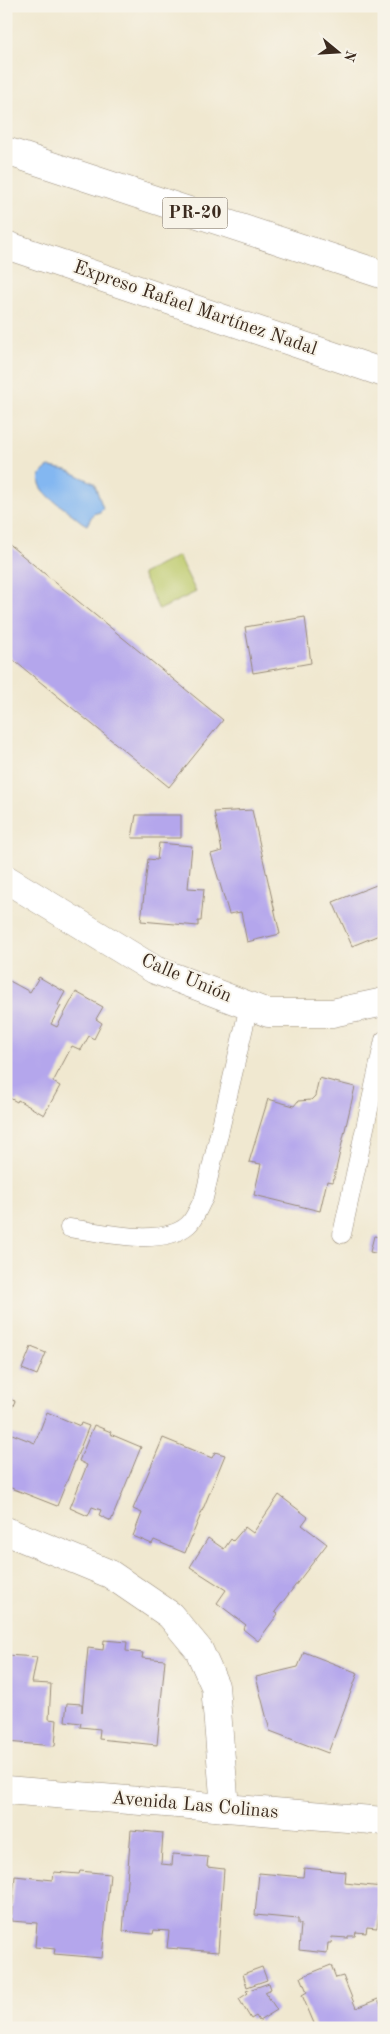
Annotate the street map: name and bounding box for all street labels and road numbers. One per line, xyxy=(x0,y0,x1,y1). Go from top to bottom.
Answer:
road number: PR-20 xyxy=(162,198,228,228)
street label: Expreso Rafael Martínez Nadal xyxy=(71,258,319,360)
street label: Calle Unión xyxy=(138,951,234,1007)
street label: Avenida Las Colinas xyxy=(111,1789,279,1823)

